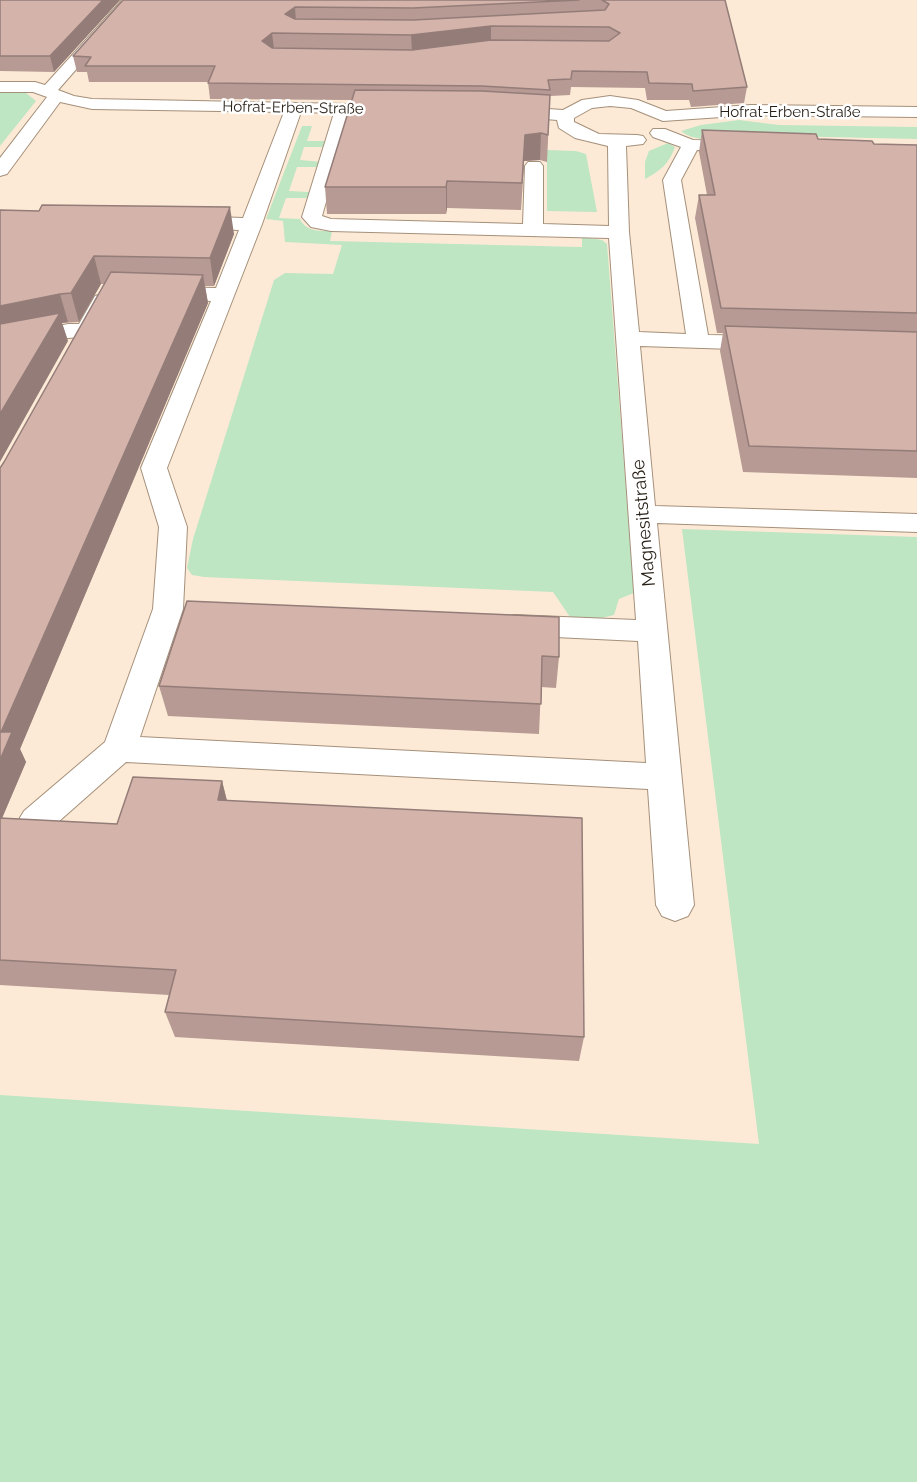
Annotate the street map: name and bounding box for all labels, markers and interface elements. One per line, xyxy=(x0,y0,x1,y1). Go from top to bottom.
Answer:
street label: Hofrat-Erben-Straße xyxy=(222,98,364,118)
street label: Hofrat-Erben-Straße xyxy=(719,103,861,121)
street label: Magnesitstraße xyxy=(628,458,660,588)

